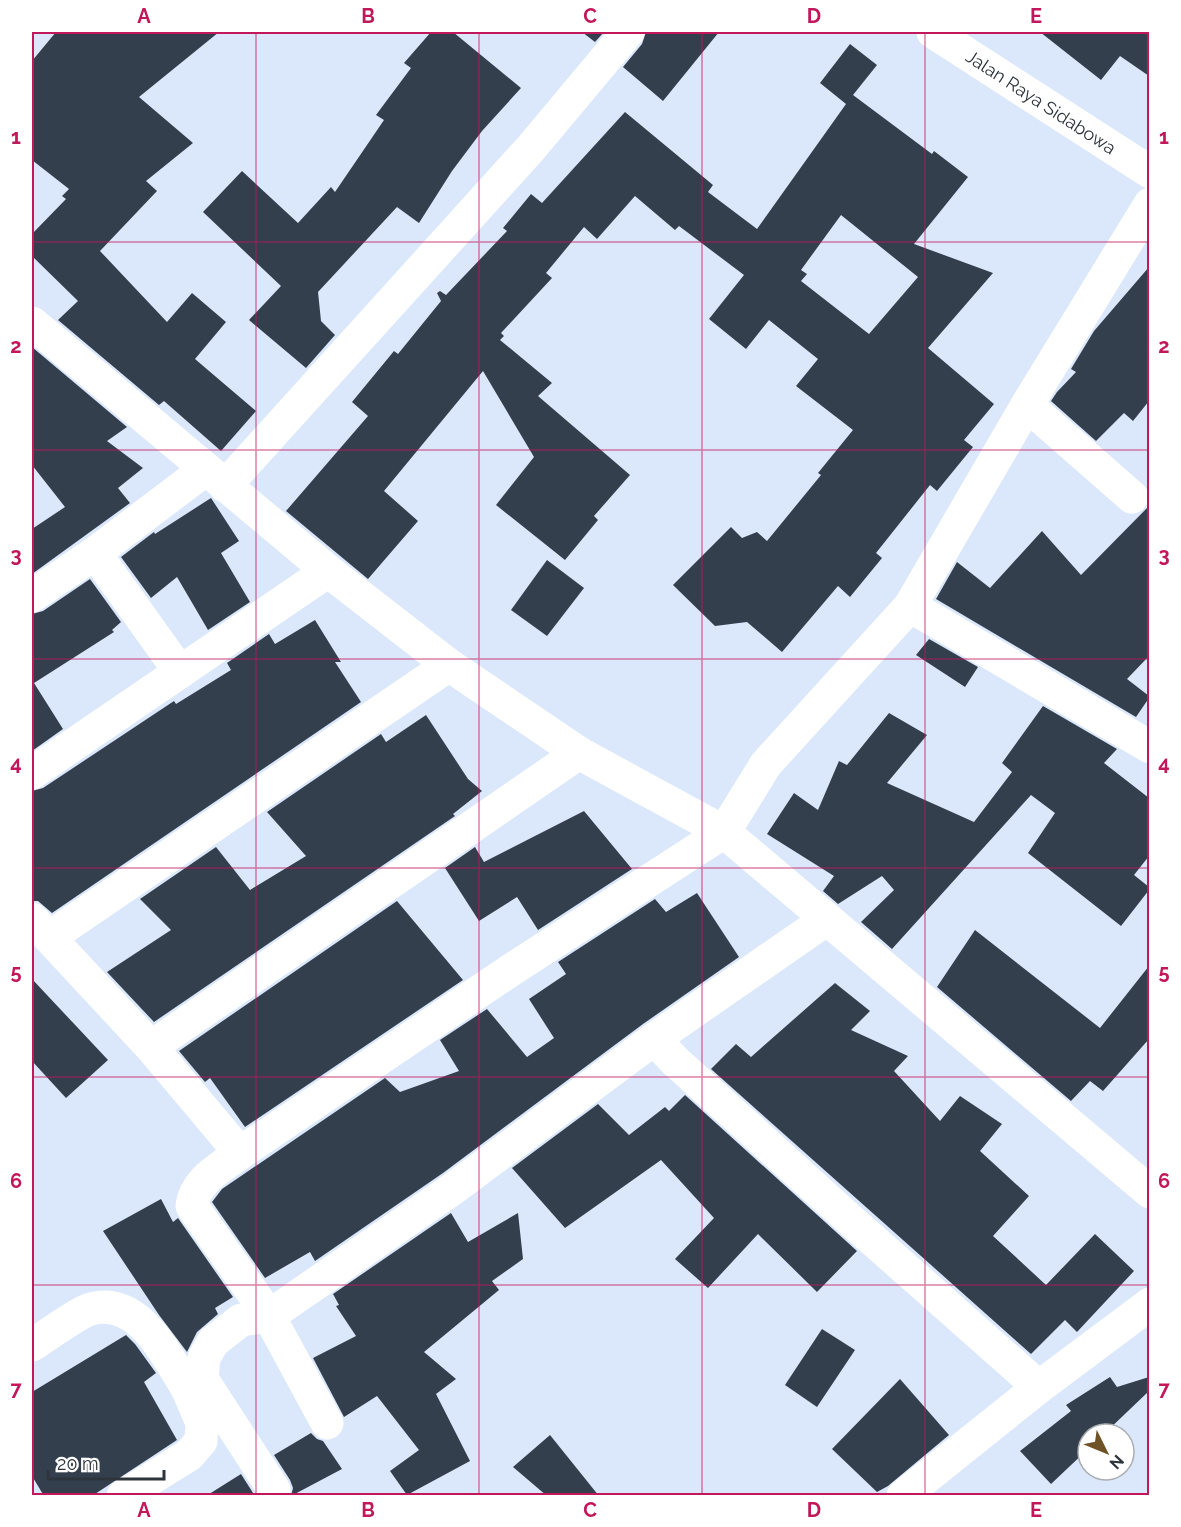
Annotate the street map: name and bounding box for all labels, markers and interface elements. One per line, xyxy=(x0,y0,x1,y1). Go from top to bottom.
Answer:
text: A xyxy=(137,4,151,28)
text: B xyxy=(361,4,375,28)
text: C xyxy=(583,4,597,28)
text: D xyxy=(807,4,821,28)
text: E xyxy=(1030,4,1042,28)
street label: Jalan Raya Sidabowa xyxy=(962,46,1120,158)
text: 1 xyxy=(11,125,21,149)
text: 1 xyxy=(1159,125,1169,149)
text: 2 xyxy=(10,334,22,358)
text: 2 xyxy=(1158,334,1170,358)
text: 3 xyxy=(10,543,22,567)
text: 3 xyxy=(1158,543,1170,567)
text: 4 xyxy=(10,751,22,775)
text: 4 xyxy=(1158,751,1170,775)
text: 5 xyxy=(10,960,22,984)
text: 5 xyxy=(1158,960,1170,984)
text: 6 xyxy=(10,1169,22,1193)
text: 6 xyxy=(1158,1169,1170,1193)
text: 7 xyxy=(10,1377,22,1401)
text: 7 xyxy=(1158,1377,1170,1401)
north arrow xyxy=(1076,1422,1136,1482)
scale bar xyxy=(48,1443,164,1481)
text: N xyxy=(1105,1451,1128,1473)
text: 20 m xyxy=(57,1453,99,1474)
text: A xyxy=(137,1498,151,1522)
text: B xyxy=(361,1498,375,1522)
text: C xyxy=(583,1498,597,1522)
text: D xyxy=(807,1498,821,1522)
text: E xyxy=(1030,1498,1042,1522)

